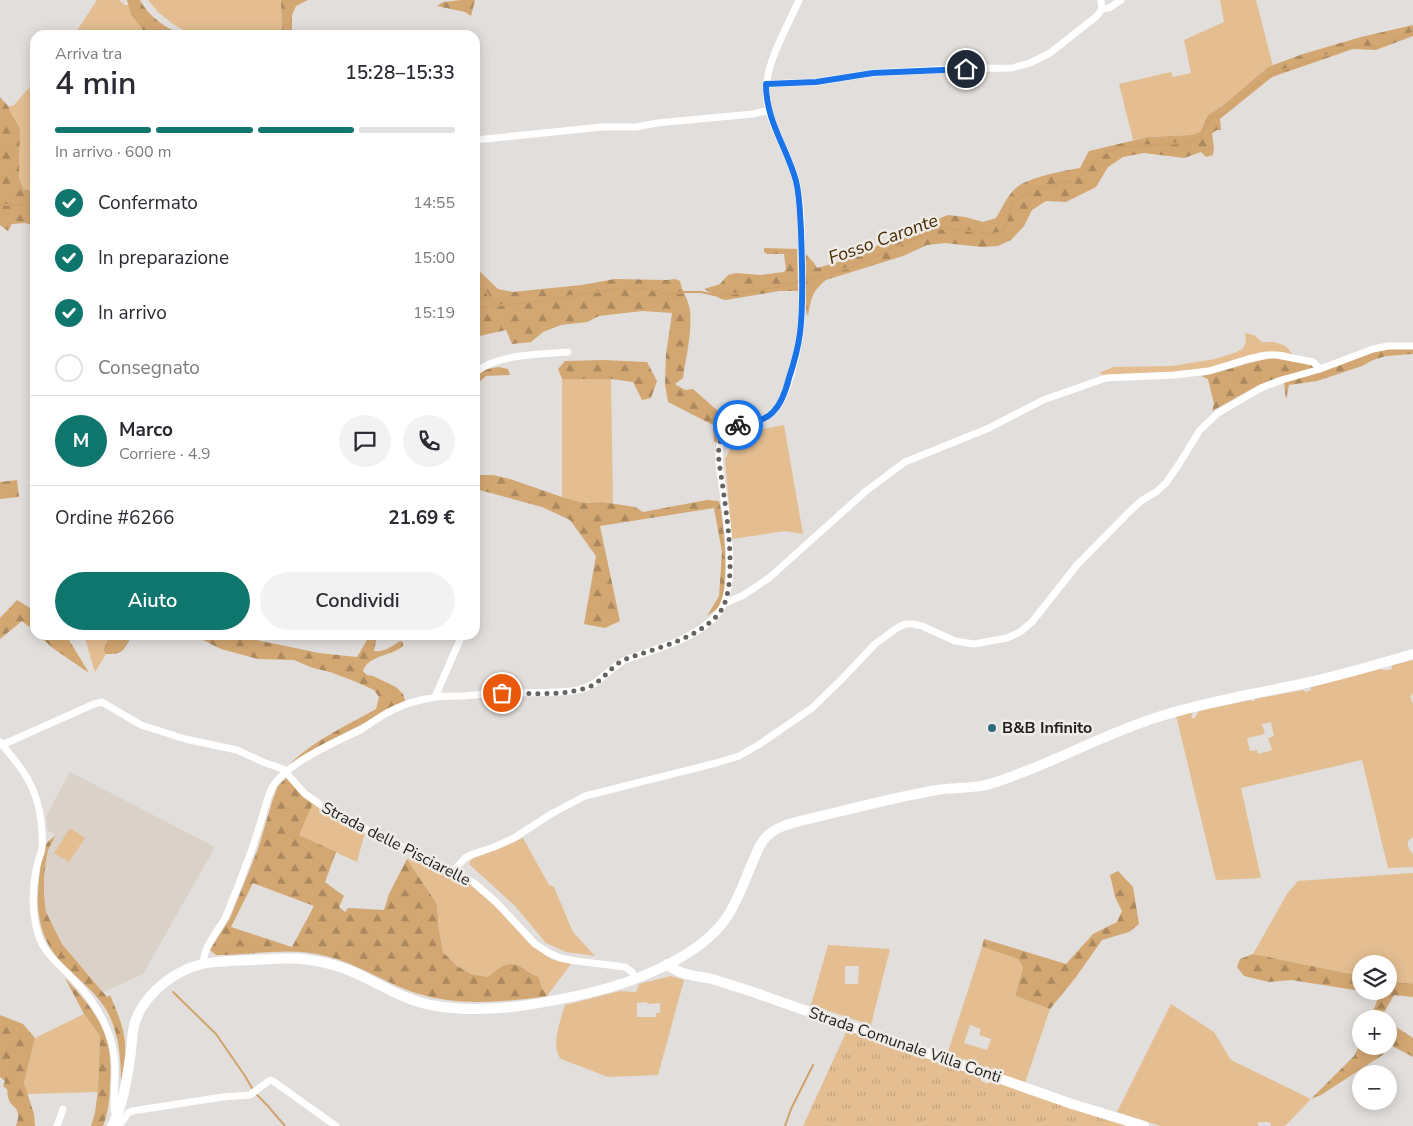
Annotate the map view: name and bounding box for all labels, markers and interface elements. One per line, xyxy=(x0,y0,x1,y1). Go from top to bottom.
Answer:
text: Arriva tra xyxy=(55,43,122,65)
pin xyxy=(945,48,987,90)
icon: home xyxy=(952,55,980,83)
text: 15:28–15:33 xyxy=(345,60,455,86)
text: 4 min xyxy=(55,62,137,105)
text: In arrivo · 600 m xyxy=(55,141,171,163)
icon: check xyxy=(55,189,83,217)
text: Confermato xyxy=(98,190,198,216)
text: 14:55 xyxy=(413,192,455,214)
water label: Fosso Caronte xyxy=(825,208,942,270)
icon: check xyxy=(55,244,83,272)
text: In preparazione xyxy=(98,245,229,271)
text: 15:00 xyxy=(413,247,455,269)
icon: check xyxy=(55,299,83,327)
text: In arrivo xyxy=(98,300,167,326)
text: 15:19 xyxy=(413,302,455,324)
text: Consegnato xyxy=(98,355,200,381)
courier xyxy=(713,400,763,450)
icon: bike xyxy=(724,411,752,439)
button: chat xyxy=(339,415,391,467)
button: phone xyxy=(403,415,455,467)
text: Marco xyxy=(119,417,173,443)
text: M xyxy=(73,428,89,454)
text: Corriere · 4.9 xyxy=(119,443,211,465)
text: Ordine #6266 xyxy=(55,505,175,531)
text: 21.69 € xyxy=(388,505,455,531)
button: Aiuto xyxy=(55,572,250,630)
button: Condividi xyxy=(260,572,455,630)
pin xyxy=(481,672,523,714)
icon: bag xyxy=(488,679,516,707)
place label: B&B Infinito xyxy=(1002,717,1092,739)
marker: B&B Infinito xyxy=(986,722,998,734)
street label: Strada delle Pisciarelle xyxy=(318,797,474,891)
map controls xyxy=(1352,955,1397,1110)
button: layers xyxy=(1352,955,1397,1000)
street label: Strada Comunale Villa Conti xyxy=(806,1002,1004,1088)
button: + xyxy=(1352,1010,1397,1055)
button: − xyxy=(1352,1065,1397,1110)

